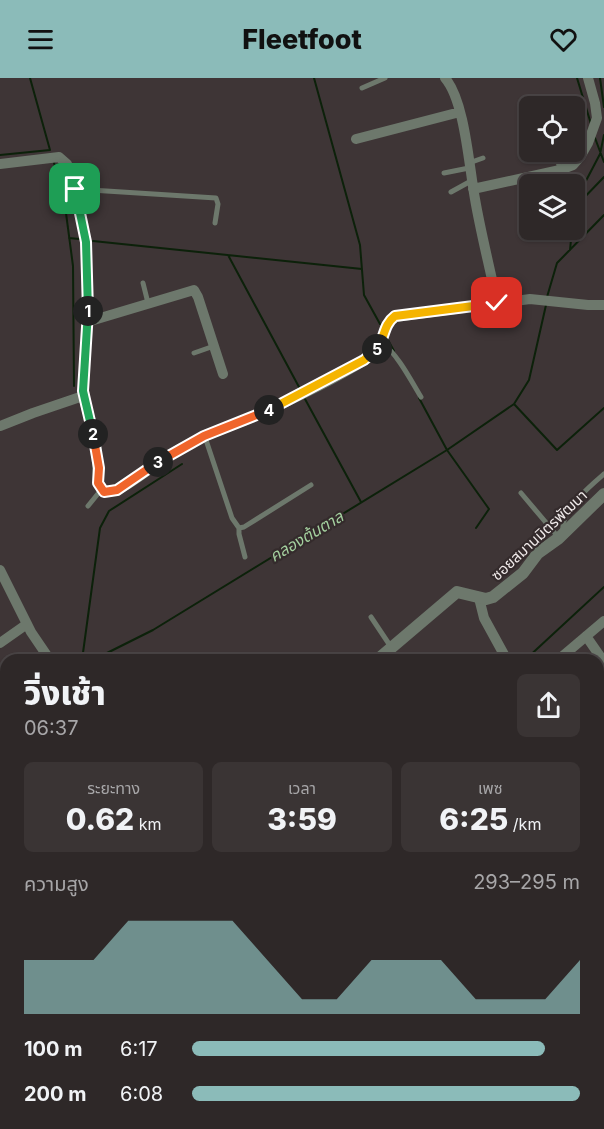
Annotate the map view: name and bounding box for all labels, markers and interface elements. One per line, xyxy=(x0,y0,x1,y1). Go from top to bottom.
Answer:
icon: menu xyxy=(24,23,57,56)
text: Fleetfoot xyxy=(242,23,362,56)
icon: heart xyxy=(547,23,580,56)
map controls xyxy=(519,96,585,240)
button: locate xyxy=(519,96,585,162)
pin xyxy=(49,163,100,214)
icon: arrive xyxy=(58,172,91,205)
button: layers xyxy=(519,174,585,240)
pin xyxy=(471,277,522,328)
icon: check xyxy=(480,286,513,319)
pin: 1 xyxy=(73,296,103,326)
text: 1 xyxy=(85,301,91,321)
pin: 5 xyxy=(362,334,392,364)
text: 5 xyxy=(372,339,382,359)
pin: 4 xyxy=(254,395,284,425)
text: 4 xyxy=(264,400,274,420)
pin: 2 xyxy=(78,419,108,449)
text: 2 xyxy=(88,424,98,444)
pin: 3 xyxy=(143,447,173,477)
text: 3 xyxy=(153,452,163,472)
street label: ซอยสมานมิตรพัฒนา xyxy=(487,486,591,584)
water label: คลองต้นตาล xyxy=(265,506,347,566)
text: วิ่งเช้า xyxy=(24,673,106,713)
button: share xyxy=(517,674,580,737)
text: 06:37 xyxy=(24,716,78,740)
text: ระยะทาง xyxy=(87,778,140,798)
text: เวลา xyxy=(288,778,316,798)
text: เพซ xyxy=(478,778,503,798)
text: 0.62 xyxy=(66,801,134,837)
text: 3:59 xyxy=(267,801,337,837)
text: 6:25 xyxy=(439,801,508,837)
text: km xyxy=(134,814,162,834)
text: /km xyxy=(508,814,541,834)
text: 293–295 m xyxy=(473,870,580,894)
text: ความสูง xyxy=(24,872,89,896)
text: 100 m xyxy=(24,1037,83,1061)
text: 6:17 xyxy=(120,1037,158,1061)
text: 200 m xyxy=(24,1082,87,1106)
text: 6:08 xyxy=(120,1082,163,1106)

